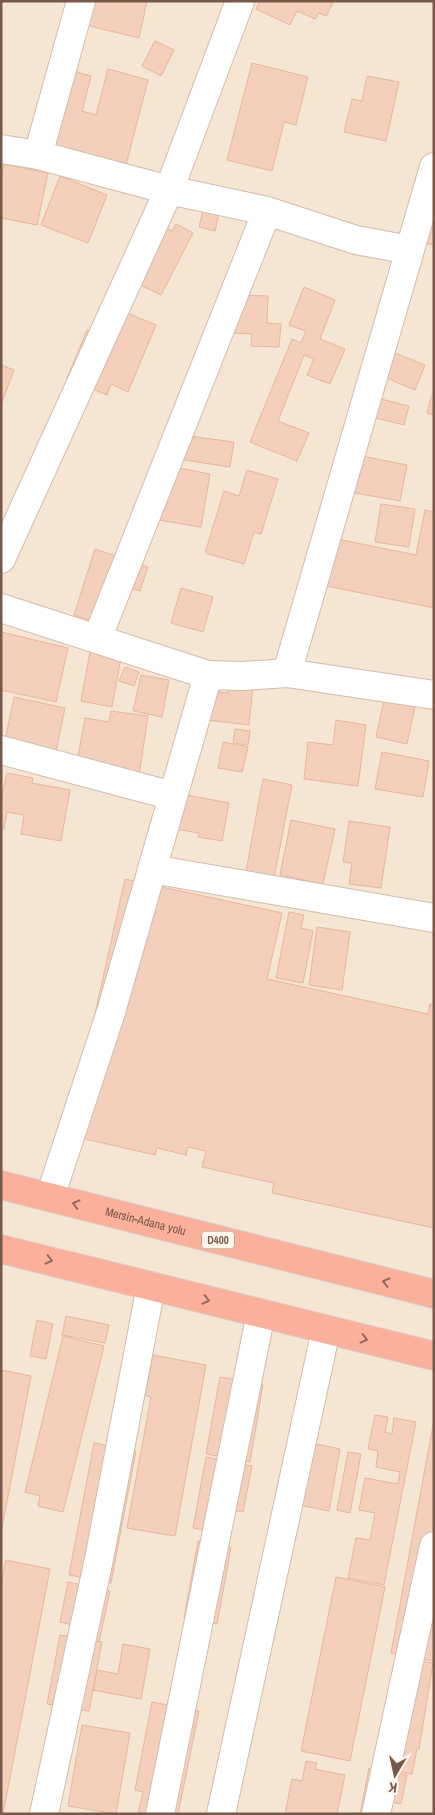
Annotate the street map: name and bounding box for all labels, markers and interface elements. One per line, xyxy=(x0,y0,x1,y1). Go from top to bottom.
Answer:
one-way arrow xyxy=(72,1199,81,1210)
street label: Mersin-Adana yolu xyxy=(103,1204,188,1239)
road number: D400 xyxy=(202,1232,234,1248)
one-way arrow xyxy=(44,1254,53,1265)
one-way arrow xyxy=(382,1277,391,1288)
one-way arrow xyxy=(202,1294,210,1304)
one-way arrow xyxy=(359,1333,368,1344)
north arrow xyxy=(370,1750,420,1800)
text: K xyxy=(387,1778,398,1797)

